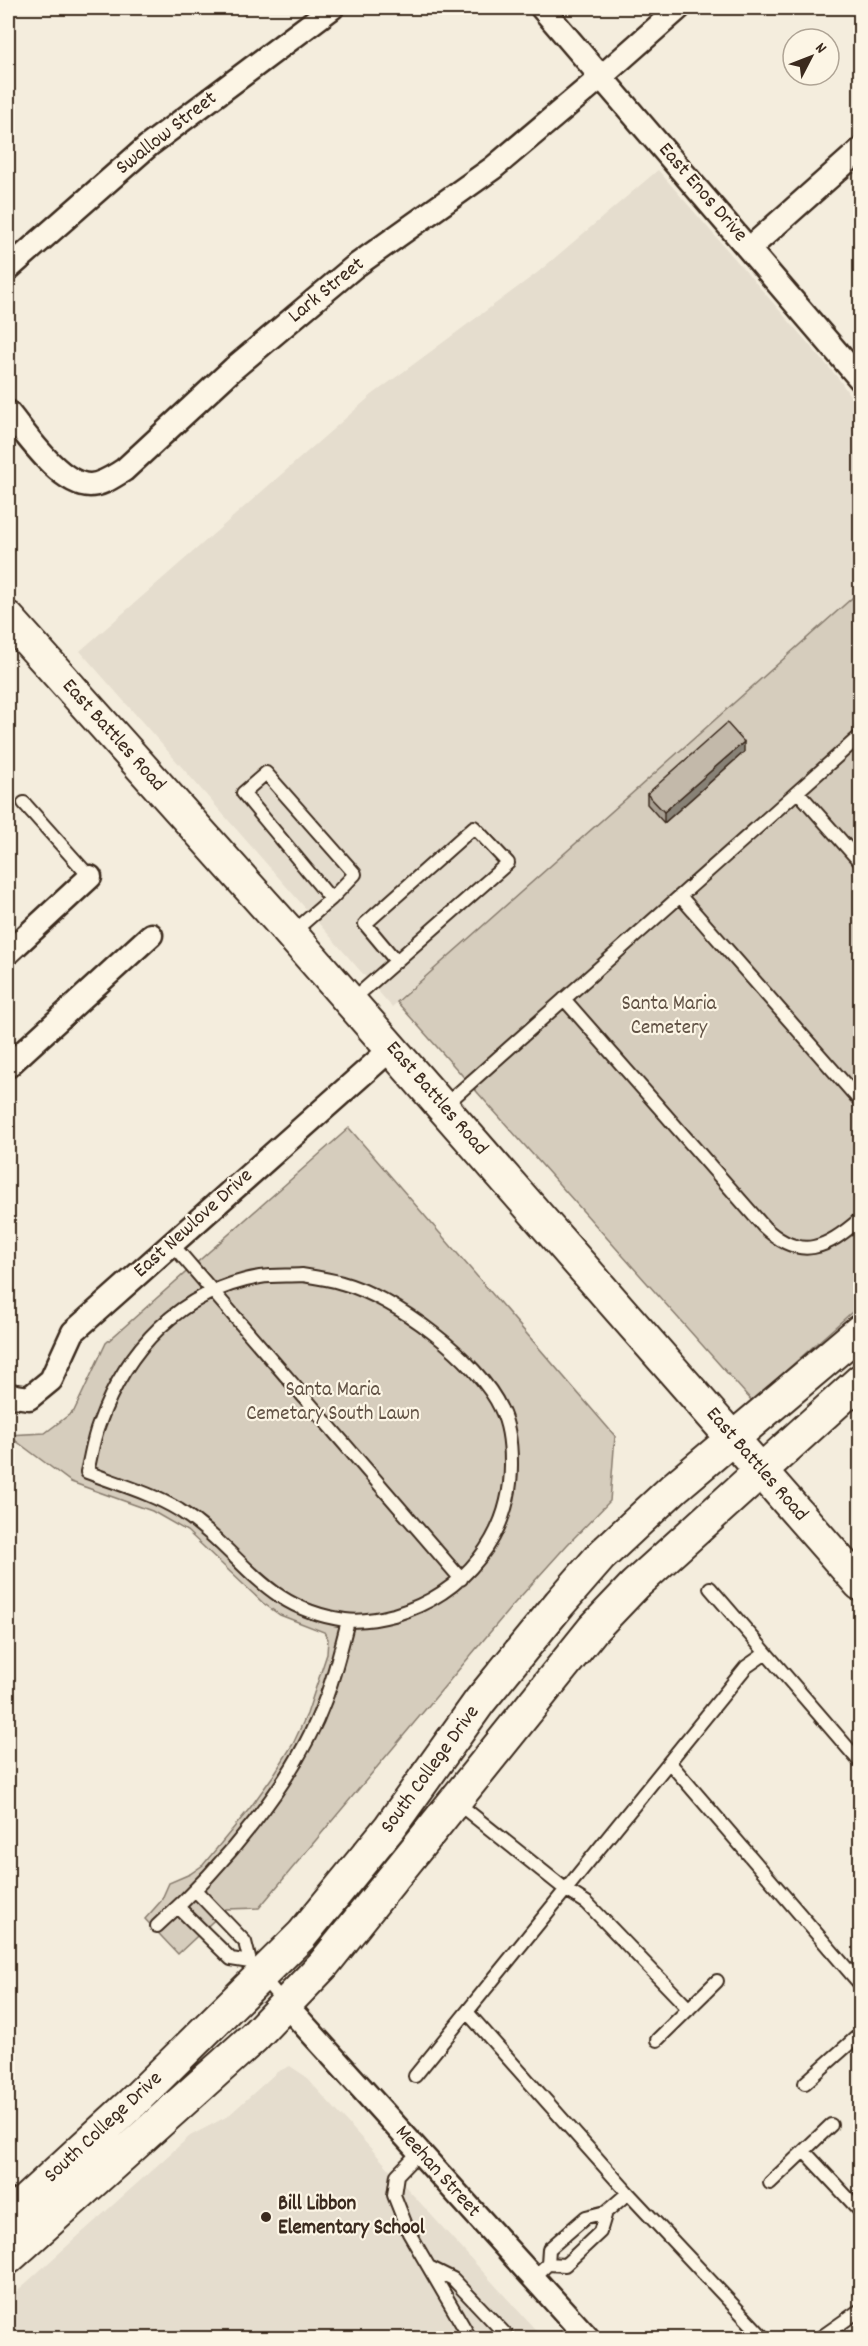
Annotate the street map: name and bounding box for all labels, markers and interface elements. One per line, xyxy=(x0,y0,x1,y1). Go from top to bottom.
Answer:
north arrow xyxy=(781,27,841,87)
text: N xyxy=(809,38,832,59)
street label: Swallow Street xyxy=(110,85,224,183)
street label: East Enos Drive xyxy=(650,137,754,249)
street label: Lark Street xyxy=(282,251,372,331)
street label: East Battles Road xyxy=(54,673,172,799)
park label: Santa Maria Cemetery xyxy=(622,990,718,1044)
street label: East Battles Road xyxy=(378,1035,494,1163)
street label: East Newlove Drive xyxy=(128,1162,260,1286)
park label: Santa Maria Cemetary South Lawn xyxy=(246,1376,420,1430)
street label: East Battles Road xyxy=(698,1401,814,1529)
street label: South College Drive xyxy=(374,1699,488,1841)
street label: South College Drive xyxy=(38,2065,170,2191)
street label: Meehan Street xyxy=(387,2119,487,2225)
place label: Bill Libbon Elementary School xyxy=(278,2190,426,2244)
marker: Bill Libbon Elementary School xyxy=(259,2210,273,2224)

